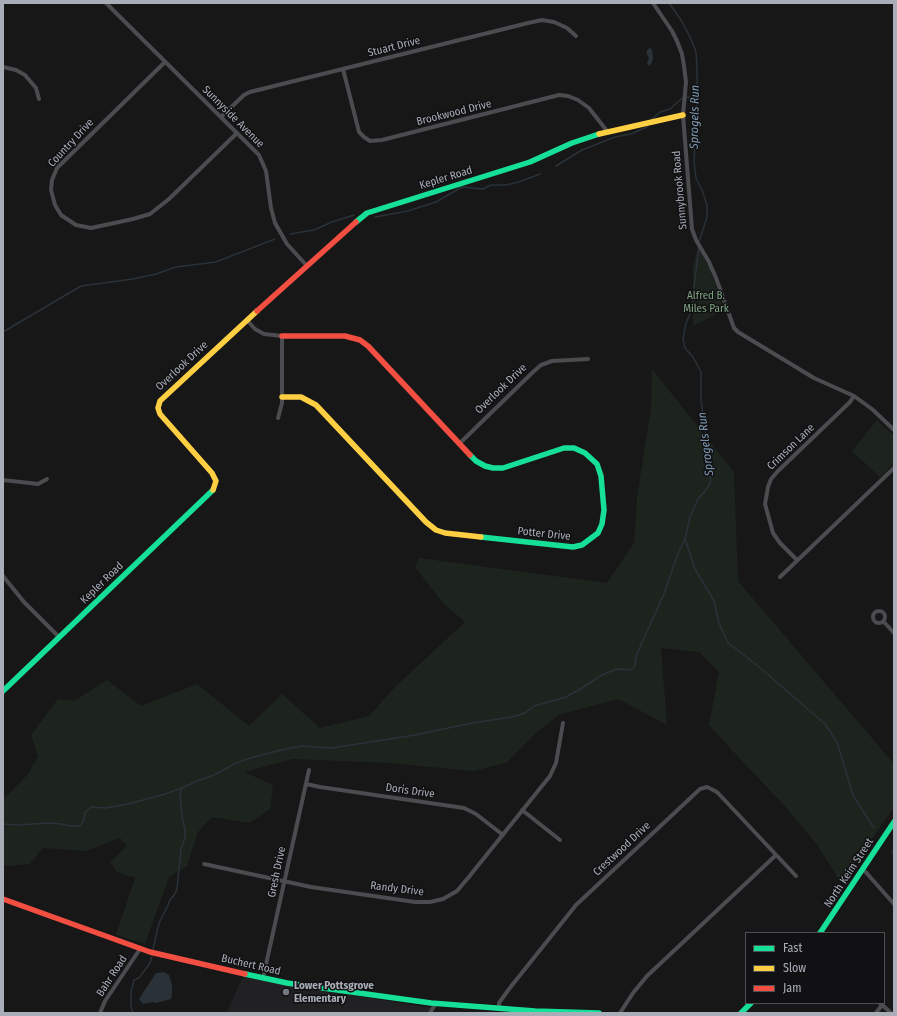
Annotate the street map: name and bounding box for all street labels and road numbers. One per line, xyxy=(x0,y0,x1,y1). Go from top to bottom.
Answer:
street label: Stuart Drive xyxy=(366,34,422,60)
street label: Sunnyside Avenue xyxy=(199,83,267,151)
street label: Brookwood Drive xyxy=(415,97,493,129)
street label: Country Drive xyxy=(45,116,97,170)
street label: Sunnybrook Road xyxy=(670,150,690,230)
street label: Kepler Road xyxy=(418,164,474,192)
street label: Overlook Drive xyxy=(153,339,211,393)
street label: Overlook Drive xyxy=(473,361,529,417)
street label: Crimson Lane xyxy=(765,421,817,473)
street label: Potter Drive xyxy=(517,525,571,543)
street label: Kepler Road xyxy=(78,559,126,607)
street label: Doris Drive xyxy=(385,781,435,801)
street label: Crestwood Drive xyxy=(591,819,653,879)
street label: North Keim Street xyxy=(822,836,876,910)
street label: Gresh Drive xyxy=(265,845,289,899)
street label: Randy Drive xyxy=(370,879,424,899)
street label: Buchert Road xyxy=(220,952,282,978)
street label: Bahr Road xyxy=(94,953,130,999)

